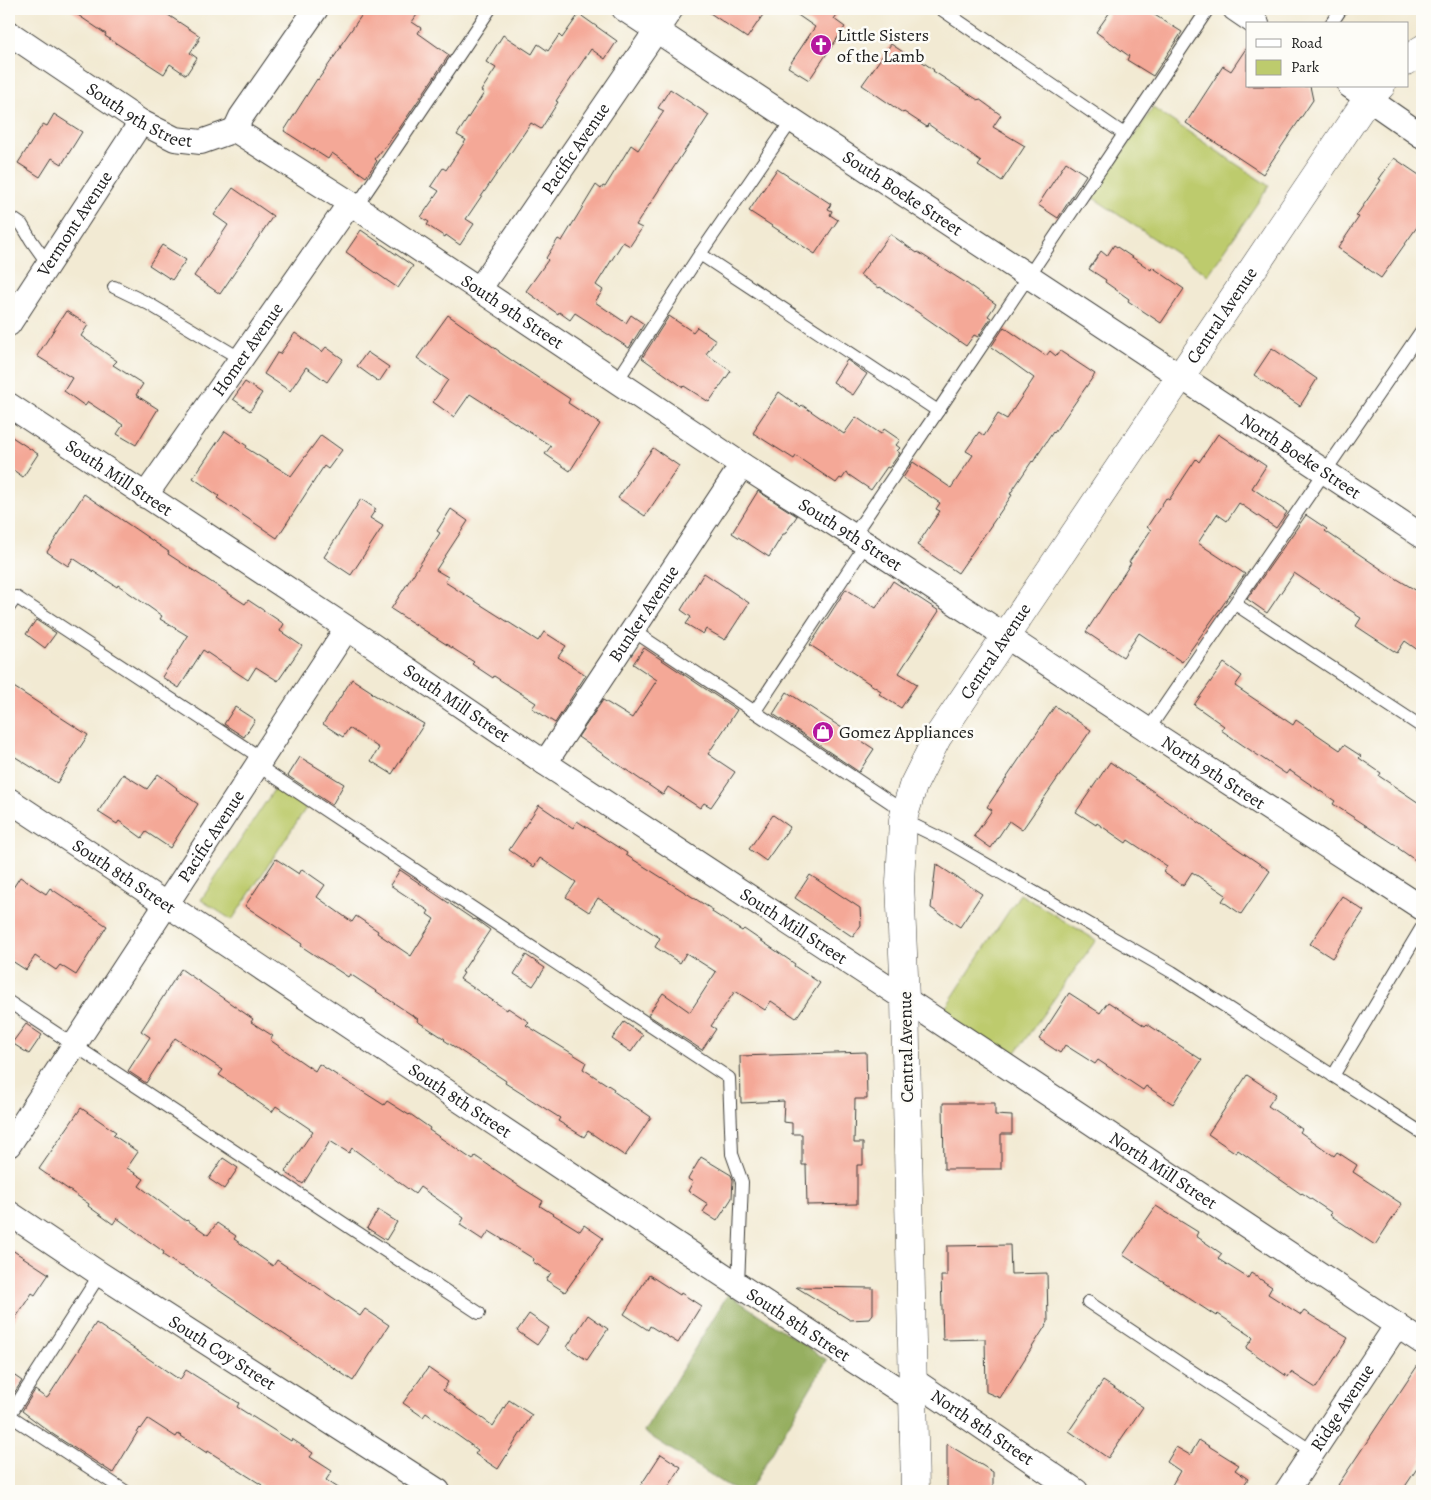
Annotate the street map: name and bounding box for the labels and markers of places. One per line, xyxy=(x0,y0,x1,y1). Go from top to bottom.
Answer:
place label: Little Sisters of the Lamb xyxy=(837,23,929,68)
church icon: Little Sisters of the Lamb xyxy=(809,33,833,57)
shop icon: Gomez Appliances xyxy=(811,720,835,744)
place label: Gomez Appliances xyxy=(839,720,974,744)

